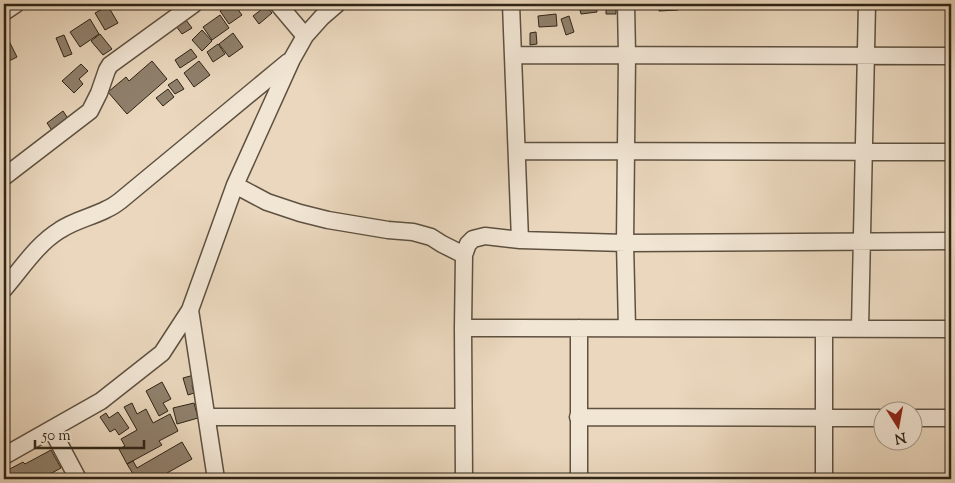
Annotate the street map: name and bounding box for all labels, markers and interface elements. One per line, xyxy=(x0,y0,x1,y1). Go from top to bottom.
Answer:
north arrow xyxy=(872,400,922,450)
scale bar xyxy=(35,418,144,450)
text: 50 m xyxy=(41,426,71,447)
text: N xyxy=(893,426,907,448)

